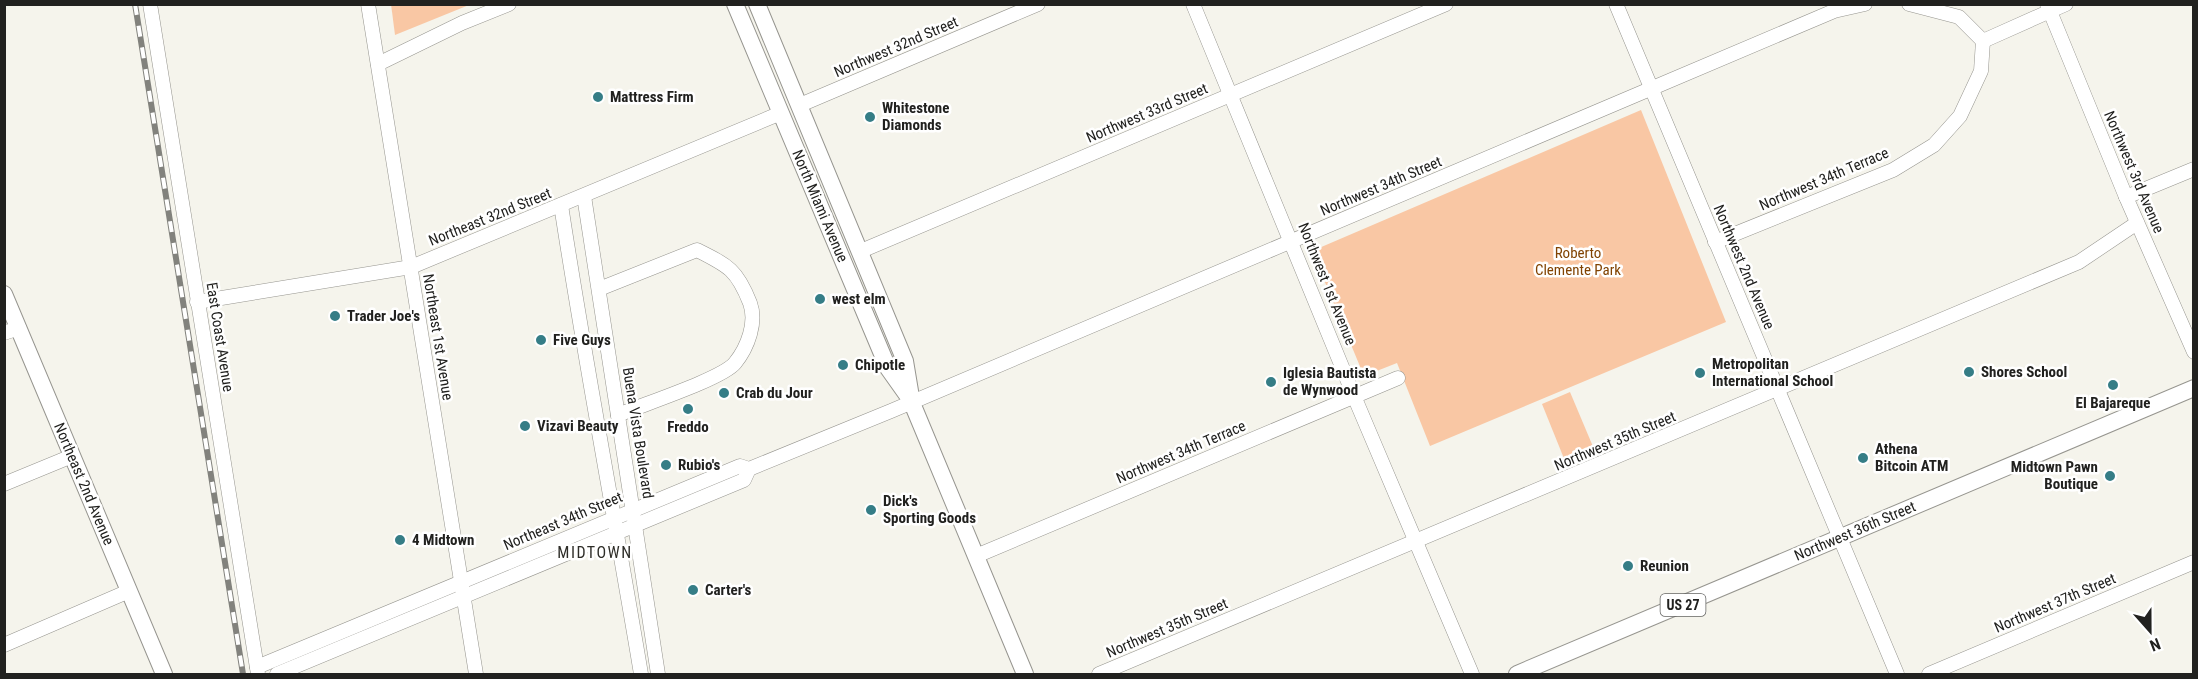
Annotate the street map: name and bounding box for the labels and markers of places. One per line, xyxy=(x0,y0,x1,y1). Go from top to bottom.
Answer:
place label: Mattress Firm xyxy=(610,88,694,106)
marker: Mattress Firm xyxy=(591,90,605,104)
place label: Whitestone Diamonds xyxy=(882,99,949,134)
marker: Whitestone Diamonds xyxy=(863,110,877,124)
place label: west elm xyxy=(832,290,886,308)
marker: west elm xyxy=(813,292,827,306)
place label: Trader Joe's xyxy=(347,307,420,325)
marker: Trader Joe's xyxy=(328,309,342,323)
place label: Five Guys xyxy=(553,331,611,349)
marker: Five Guys xyxy=(534,333,548,347)
place label: Metropolitan International School xyxy=(1712,355,1833,390)
place label: Chipotle xyxy=(855,356,905,374)
marker: Chipotle xyxy=(836,358,850,372)
place label: Shores School xyxy=(1981,363,2067,381)
place label: Iglesia Bautista de Wynwood xyxy=(1283,364,1376,399)
marker: Shores School xyxy=(1962,365,1976,379)
marker: Metropolitan International School xyxy=(1693,366,1707,380)
marker: Iglesia Bautista de Wynwood xyxy=(1264,375,1278,389)
marker: El Bajareque xyxy=(2106,378,2120,392)
place label: Crab du Jour xyxy=(736,384,813,402)
marker: Crab du Jour xyxy=(717,386,731,400)
place label: El Bajareque xyxy=(2076,394,2150,412)
marker: Freddo xyxy=(681,402,695,416)
place label: Vizavi Beauty xyxy=(537,417,619,435)
place label: Freddo xyxy=(667,418,709,436)
marker: Vizavi Beauty xyxy=(518,419,532,433)
place label: Athena Bitcoin ATM xyxy=(1875,440,1948,475)
marker: Athena Bitcoin ATM xyxy=(1856,451,1870,465)
place label: Rubio's xyxy=(678,456,720,474)
marker: Rubio's xyxy=(659,458,673,472)
place label: Midtown Pawn Boutique xyxy=(2011,458,2098,493)
marker: Midtown Pawn Boutique xyxy=(2103,469,2117,483)
place label: Dick's Sporting Goods xyxy=(883,492,976,527)
marker: Dick's Sporting Goods xyxy=(864,503,878,517)
place label: 4 Midtown xyxy=(412,531,474,549)
marker: 4 Midtown xyxy=(393,533,407,547)
place label: Reunion xyxy=(1640,557,1689,575)
marker: Reunion xyxy=(1621,559,1635,573)
place label: Carter's xyxy=(705,581,752,599)
marker: Carter's xyxy=(686,583,700,597)

